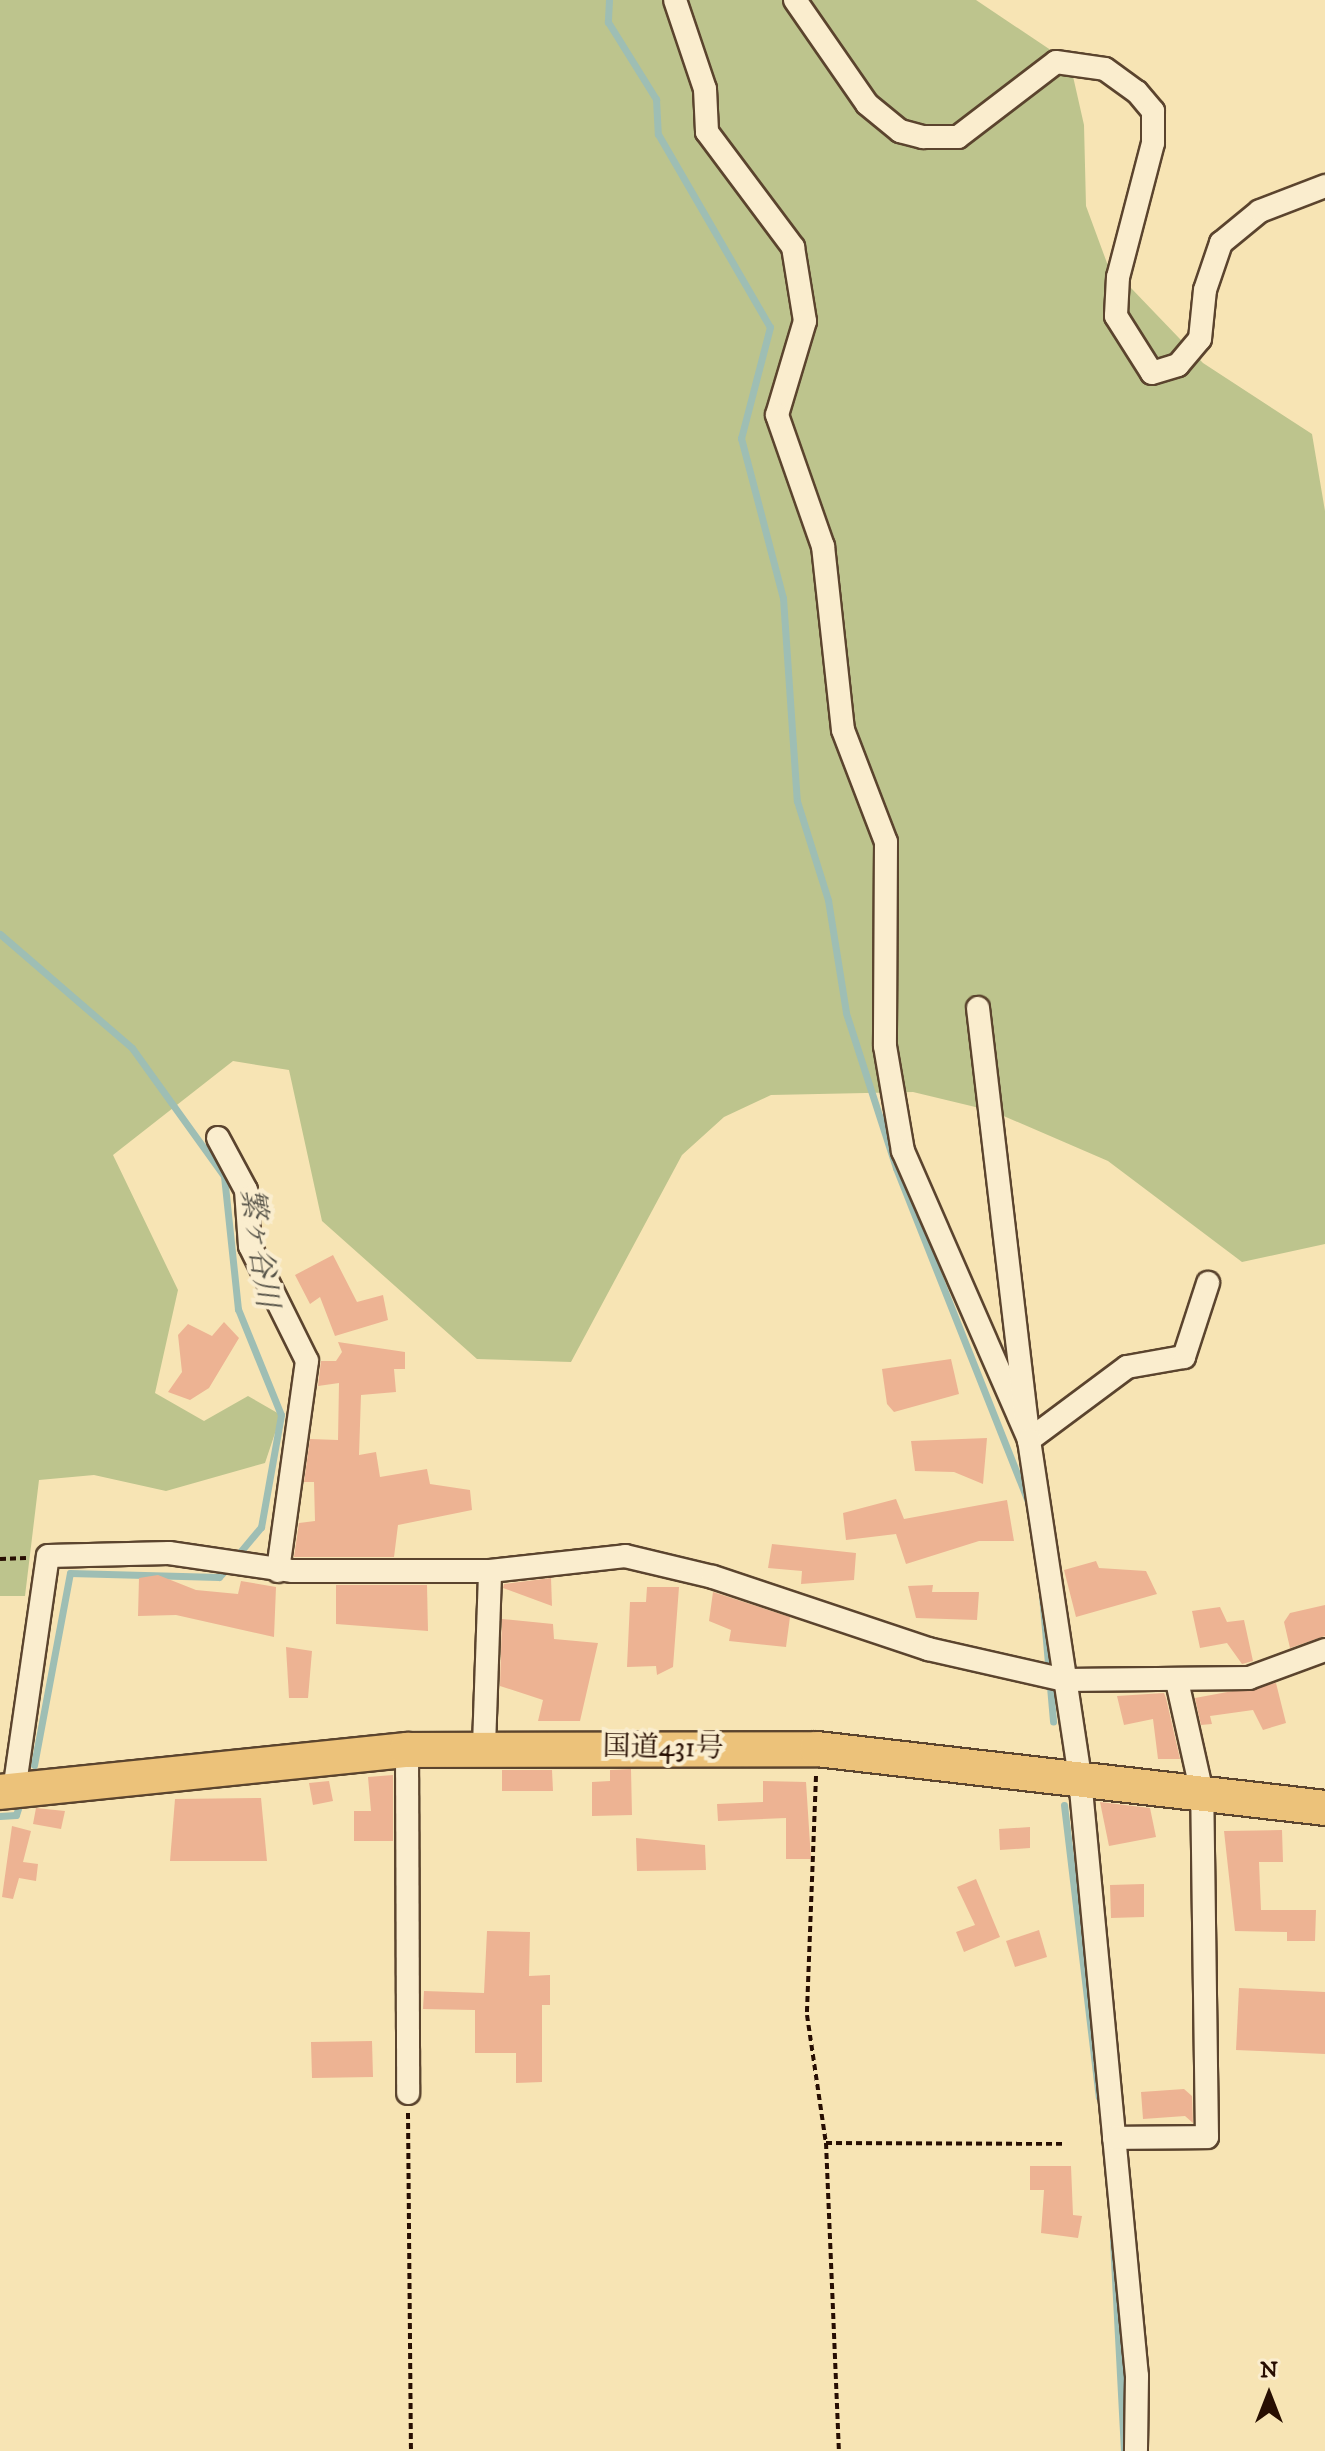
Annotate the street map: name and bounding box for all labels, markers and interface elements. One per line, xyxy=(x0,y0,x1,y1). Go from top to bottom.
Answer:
water label: 繁ヶ谷川 xyxy=(232,1186,284,1310)
street label: 国道431号 xyxy=(602,1730,724,1766)
north arrow xyxy=(1229,2355,1309,2435)
text: N xyxy=(1260,2357,1278,2384)

